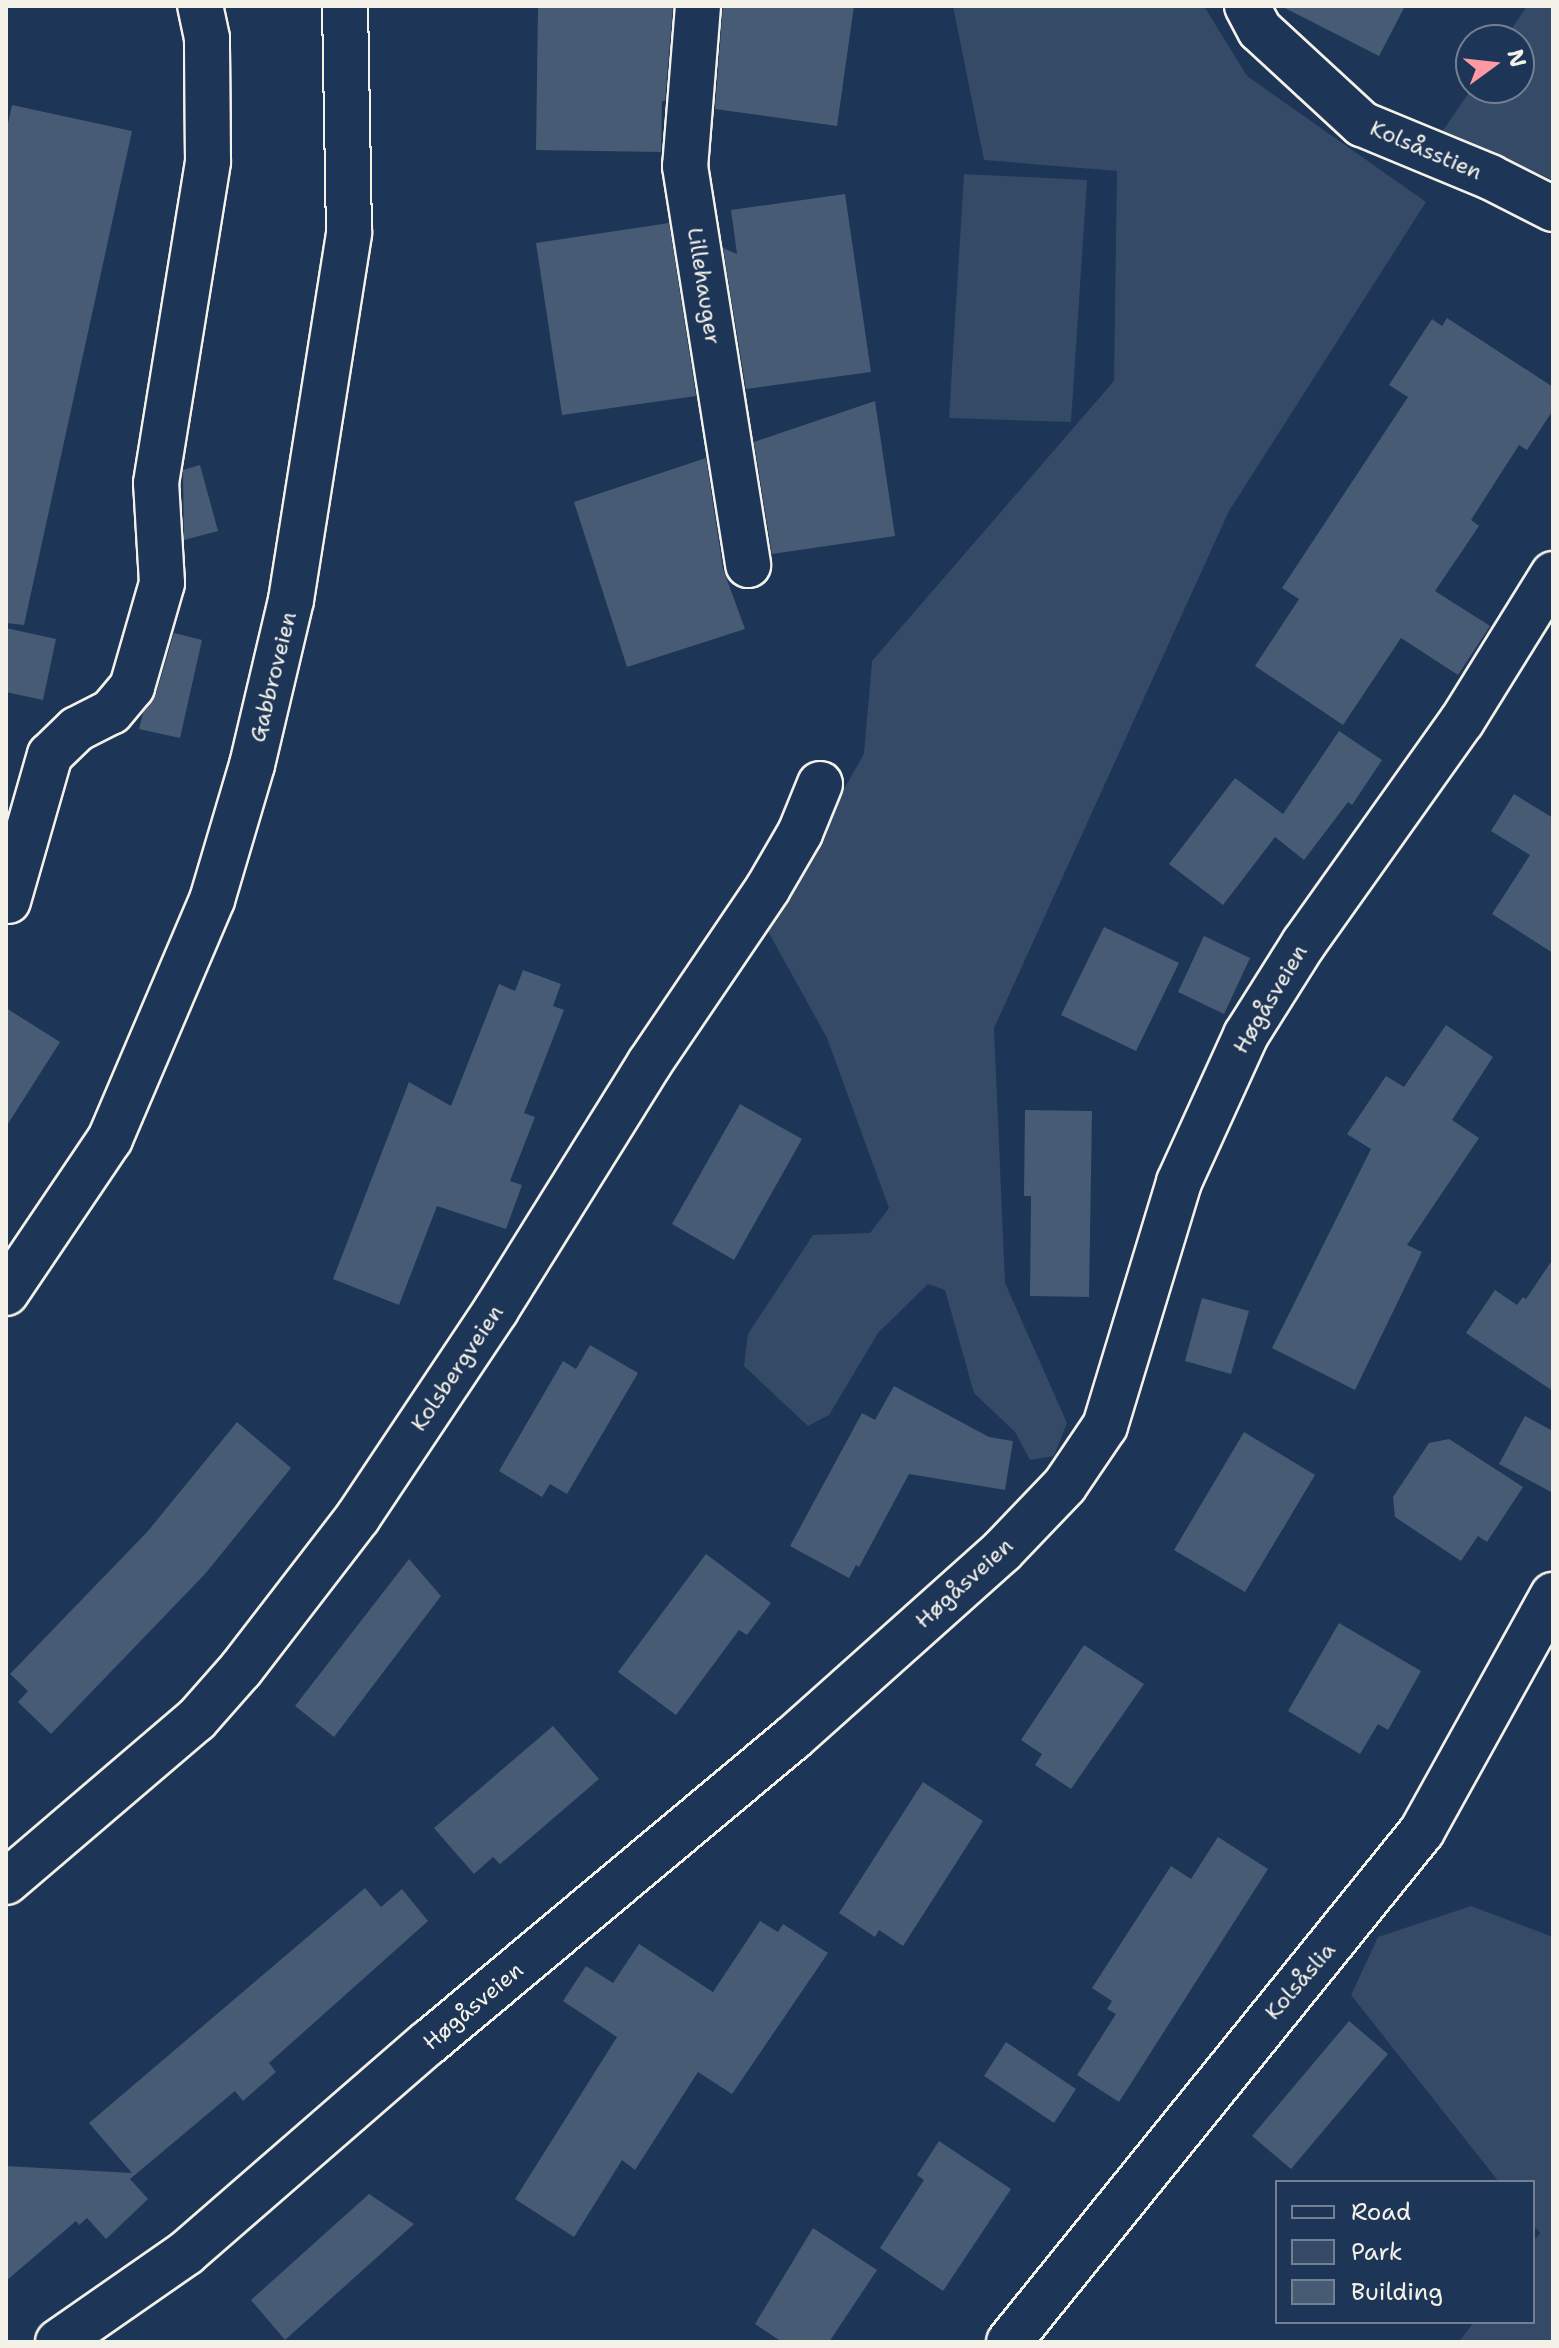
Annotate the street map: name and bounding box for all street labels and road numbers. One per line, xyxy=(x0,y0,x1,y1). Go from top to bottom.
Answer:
street label: Kolsåsstien xyxy=(1366,115,1486,185)
street label: Lillehauger xyxy=(682,226,726,346)
street label: Gabbroveien xyxy=(244,609,302,745)
street label: Høgåsveien xyxy=(1227,940,1313,1058)
street label: Kolsbergveien xyxy=(405,1300,509,1436)
street label: Høgåsveien xyxy=(910,1532,1018,1634)
street label: Kolsåslia xyxy=(1259,1937,1341,2025)
street label: Høgåsveien xyxy=(418,1957,528,2055)

